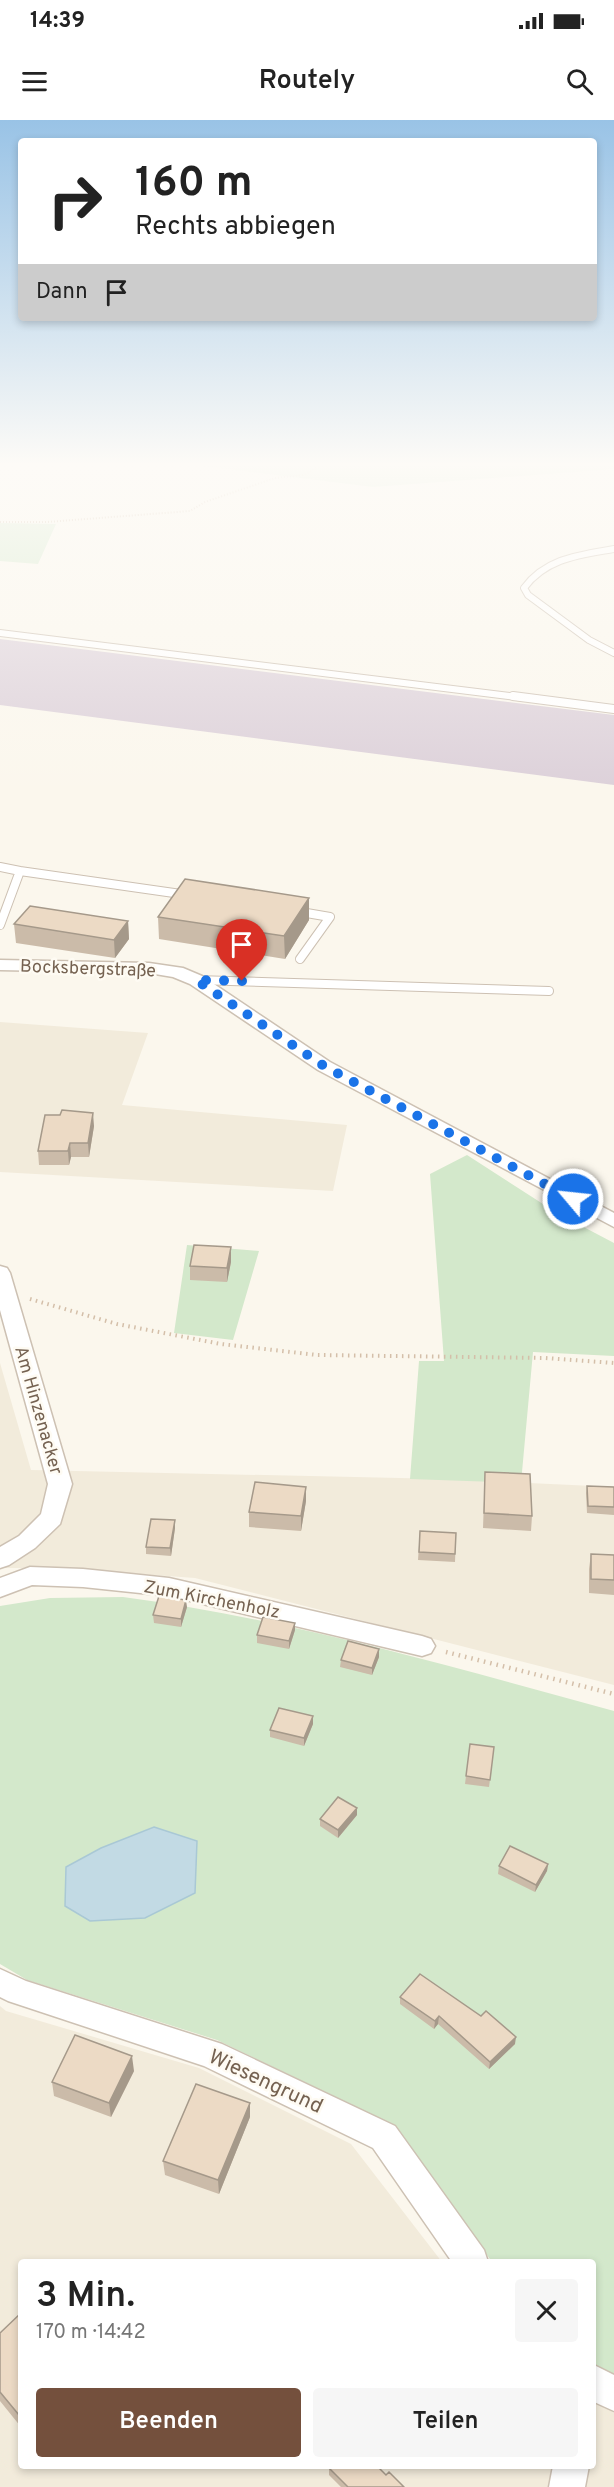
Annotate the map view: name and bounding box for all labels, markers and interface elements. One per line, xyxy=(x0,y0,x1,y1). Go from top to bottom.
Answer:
text: 14:39 xyxy=(30,8,85,35)
text: Routely xyxy=(259,64,355,98)
icon: menu xyxy=(18,65,51,98)
icon: search xyxy=(563,65,596,98)
text: 160 m xyxy=(135,158,253,211)
icon: right xyxy=(36,162,114,240)
text: Rechts abbiegen xyxy=(135,210,336,244)
icon: arrive xyxy=(100,276,133,309)
text: Dann xyxy=(36,279,88,306)
pin xyxy=(216,919,267,981)
icon: arrive xyxy=(225,928,258,961)
street label: Bocksbergstraße xyxy=(20,956,156,983)
position arrow xyxy=(541,1167,605,1231)
street label: Am Hinzenacker xyxy=(8,1343,67,1477)
street label: Zum Kirchenholz xyxy=(142,1576,282,1625)
street label: Wiesengrund xyxy=(204,2044,327,2121)
text: 3 Min. xyxy=(36,2274,135,2320)
button: close xyxy=(515,2279,578,2342)
text: 170 m · 14:42 xyxy=(36,2320,146,2346)
button: Beenden xyxy=(36,2388,301,2457)
button: Teilen xyxy=(313,2388,578,2457)

